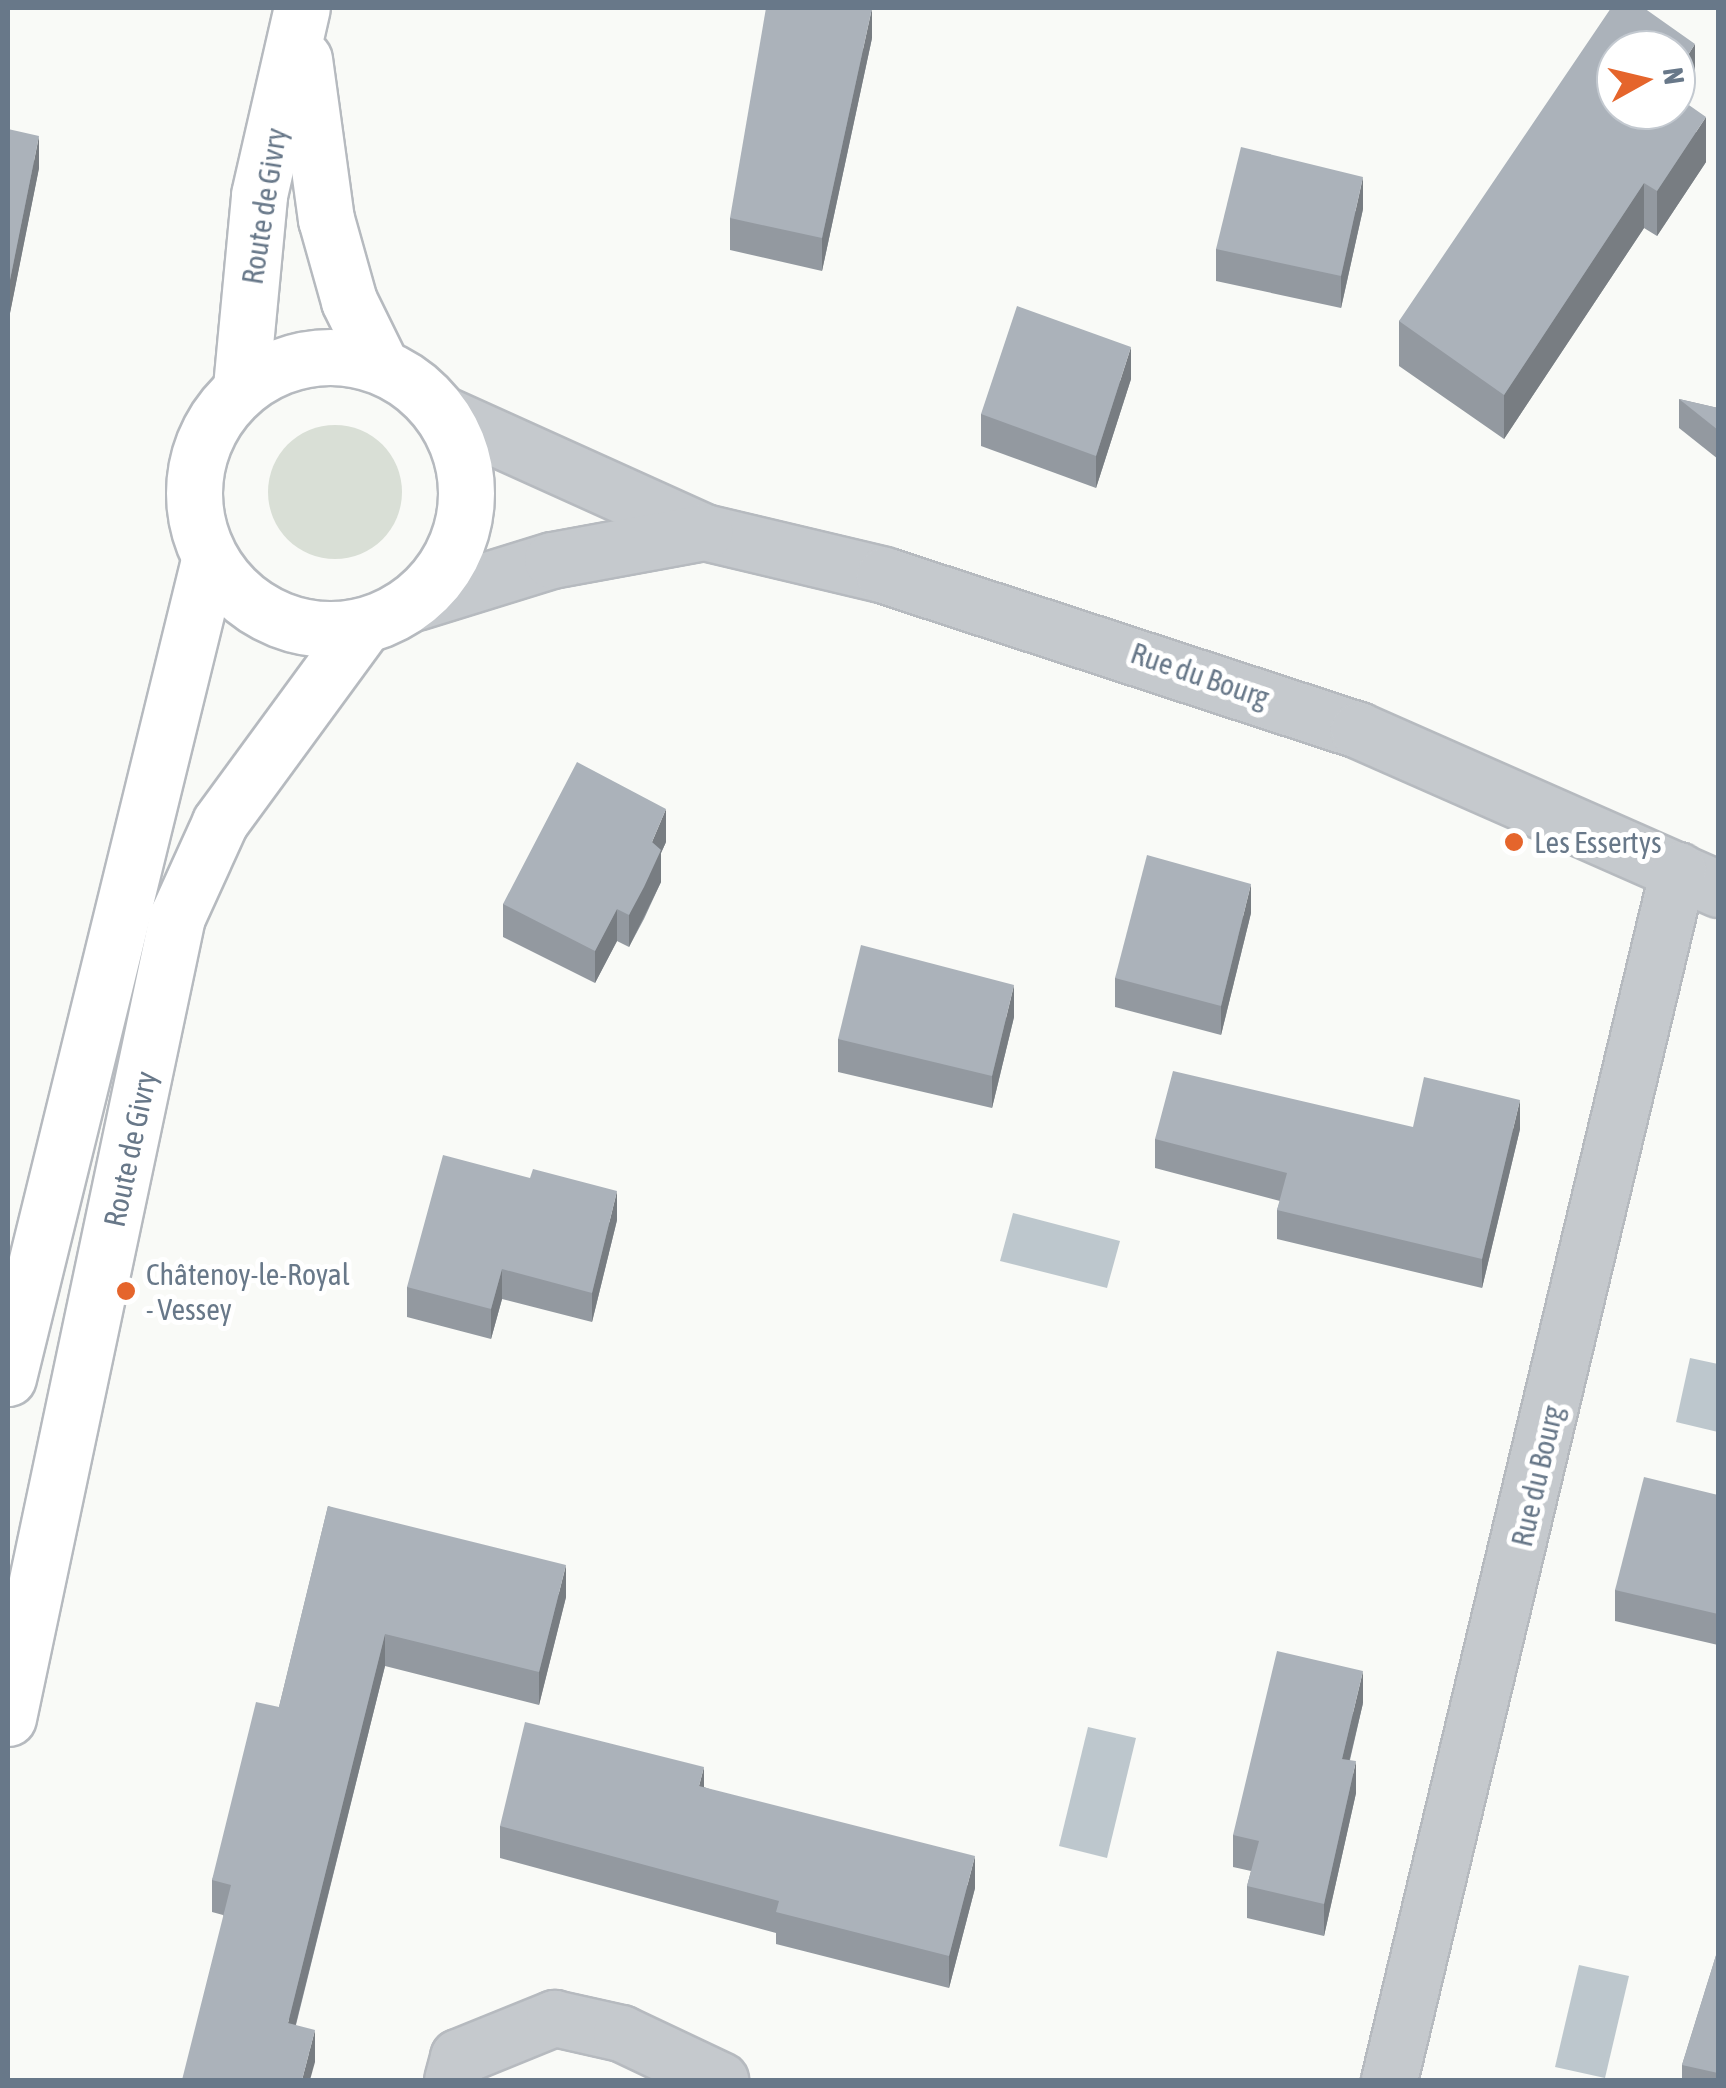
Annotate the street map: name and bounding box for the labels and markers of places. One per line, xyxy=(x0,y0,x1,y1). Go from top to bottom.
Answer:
place label: Les Essertys xyxy=(1534,824,1662,860)
marker: Les Essertys xyxy=(1503,831,1525,853)
place label: Châtenoy-le-Royal - Vessey xyxy=(146,1256,350,1326)
marker: Châtenoy-le-Royal - Vessey xyxy=(115,1280,137,1302)

